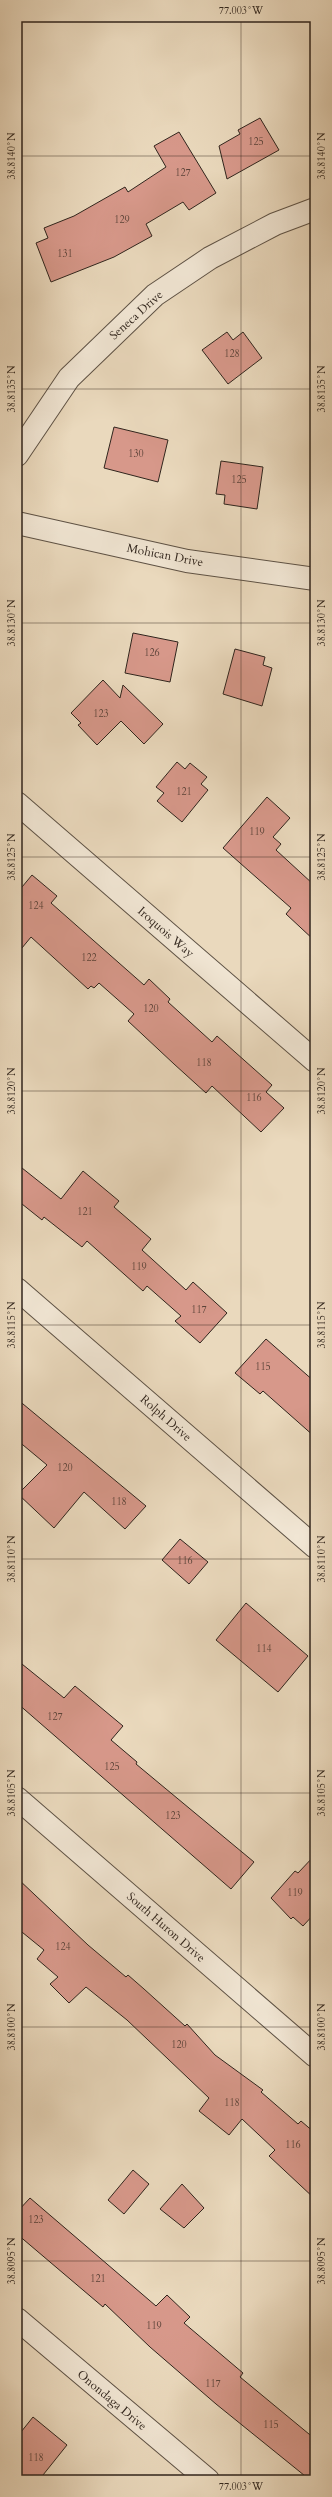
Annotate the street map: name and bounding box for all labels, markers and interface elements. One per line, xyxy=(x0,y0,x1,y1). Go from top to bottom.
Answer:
text: 77.003°W xyxy=(219,4,264,18)
text: 38.8140°N xyxy=(5,132,19,179)
text: 38.8140°N xyxy=(315,132,329,179)
house number: 125 xyxy=(248,135,264,149)
house number: 127 xyxy=(175,166,191,180)
house number: 129 xyxy=(114,213,130,227)
house number: 131 xyxy=(57,247,73,261)
street label: Seneca Drive xyxy=(106,287,166,343)
house number: 128 xyxy=(224,347,240,361)
text: 38.8135°N xyxy=(5,365,19,412)
text: 38.8135°N xyxy=(315,365,329,412)
house number: 130 xyxy=(128,447,144,461)
house number: 125 xyxy=(231,473,247,487)
street label: Mohican Drive xyxy=(125,540,205,570)
text: 38.8130°N xyxy=(5,599,19,646)
text: 38.8130°N xyxy=(315,599,329,646)
house number: 126 xyxy=(144,646,160,660)
house number: 123 xyxy=(93,707,109,721)
house number: 121 xyxy=(176,785,192,799)
house number: 119 xyxy=(249,825,265,839)
text: 38.8125°N xyxy=(5,833,19,880)
text: 38.8125°N xyxy=(315,833,329,880)
house number: 124 xyxy=(28,899,44,913)
street label: Iroquois Way xyxy=(134,903,198,961)
house number: 122 xyxy=(81,951,97,965)
house number: 120 xyxy=(143,1002,159,1016)
house number: 118 xyxy=(196,1056,212,1070)
text: 38.8120°N xyxy=(5,1067,19,1114)
text: 38.8120°N xyxy=(315,1067,329,1114)
house number: 116 xyxy=(246,1091,262,1105)
house number: 121 xyxy=(77,1205,93,1219)
house number: 119 xyxy=(131,1260,147,1274)
text: 38.8115°N xyxy=(5,1301,19,1348)
text: 38.8115°N xyxy=(315,1301,329,1348)
house number: 117 xyxy=(191,1303,207,1317)
house number: 115 xyxy=(255,1360,271,1374)
street label: Rolph Drive xyxy=(137,1391,195,1445)
house number: 120 xyxy=(57,1461,73,1475)
house number: 118 xyxy=(111,1495,127,1509)
text: 38.8110°N xyxy=(5,1535,19,1582)
text: 38.8110°N xyxy=(315,1535,329,1582)
house number: 116 xyxy=(177,1554,193,1568)
house number: 114 xyxy=(256,1642,272,1656)
house number: 127 xyxy=(47,1710,63,1724)
house number: 125 xyxy=(104,1760,120,1774)
text: 38.8105°N xyxy=(5,1769,19,1816)
text: 38.8105°N xyxy=(315,1769,329,1816)
house number: 123 xyxy=(165,1809,181,1823)
house number: 119 xyxy=(287,1886,303,1900)
street label: South Huron Drive xyxy=(123,1888,209,1966)
house number: 124 xyxy=(55,1940,71,1954)
text: 38.8100°N xyxy=(5,2003,19,2050)
text: 38.8100°N xyxy=(315,2003,329,2050)
house number: 120 xyxy=(171,2038,187,2052)
house number: 118 xyxy=(224,2096,240,2110)
house number: 116 xyxy=(285,2138,301,2152)
house number: 123 xyxy=(28,2213,44,2227)
text: 38.8095°N xyxy=(5,2237,19,2284)
text: 38.8095°N xyxy=(315,2237,329,2284)
house number: 121 xyxy=(90,2272,106,2286)
house number: 119 xyxy=(146,2319,162,2333)
street label: Onondaga Drive xyxy=(74,2366,150,2434)
house number: 117 xyxy=(205,2377,221,2391)
house number: 115 xyxy=(263,2418,279,2432)
house number: 118 xyxy=(28,2451,44,2465)
text: 77.003°W xyxy=(219,2480,264,2494)

